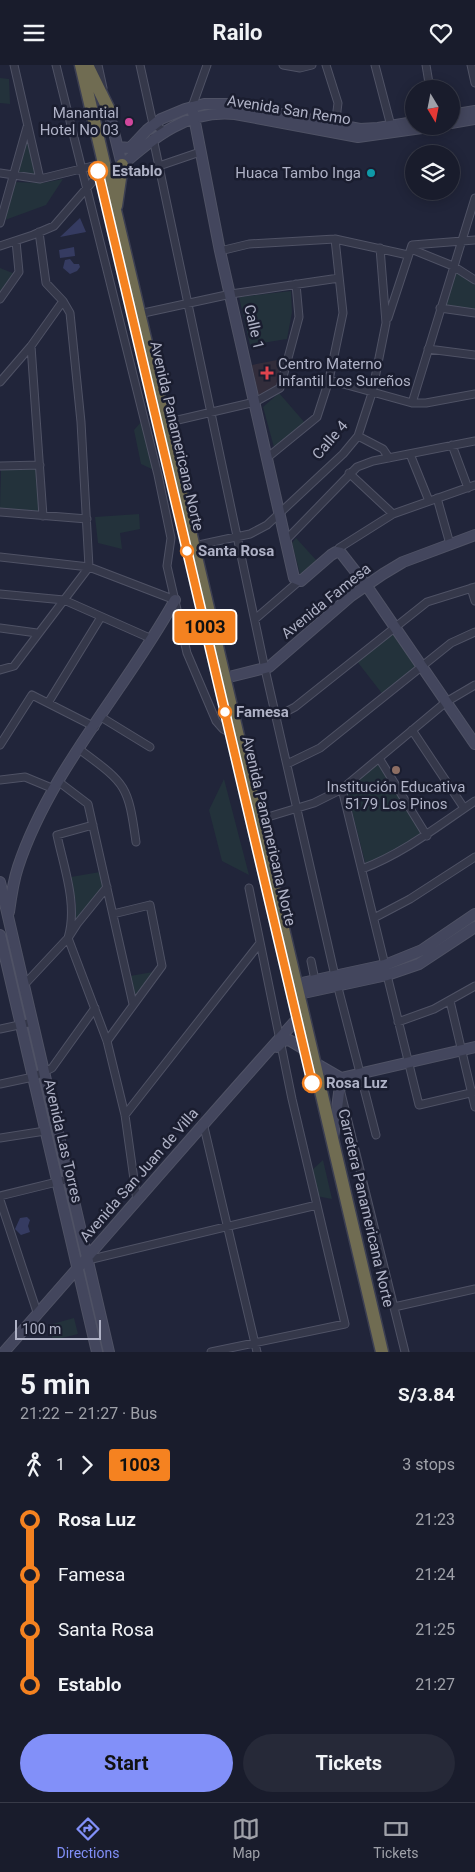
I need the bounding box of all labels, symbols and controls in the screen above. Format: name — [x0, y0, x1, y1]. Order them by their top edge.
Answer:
icon: menu — [20, 19, 48, 47]
icon: heart — [427, 19, 455, 47]
text: Railo — [213, 20, 262, 45]
north arrow — [405, 80, 460, 135]
map controls — [405, 80, 460, 200]
street label: Avenida San Remo — [226, 91, 352, 129]
place label: Manantial Hotel No 03 — [40, 104, 119, 139]
marker: Manantial Hotel No 03 — [123, 116, 135, 128]
button: layers — [405, 145, 460, 200]
marker: Establo — [88, 161, 108, 181]
place label: Establo — [112, 162, 162, 180]
place label: Huaca Tambo Inga — [235, 164, 361, 182]
marker: Huaca Tambo Inga — [365, 167, 377, 179]
street label: Calle 1 — [240, 303, 268, 351]
street label: Avenida Panamericana Norte — [146, 339, 208, 533]
place label: Centro Materno Infantil Los Sureños — [278, 355, 411, 390]
marker: Centro Materno Infantil Los Sureños — [260, 366, 274, 380]
street label: Calle 4 — [308, 417, 352, 463]
place label: Santa Rosa — [198, 542, 274, 560]
marker: Santa Rosa — [180, 544, 194, 558]
street label: Avenida Famesa — [278, 559, 374, 643]
line badge: 1003 — [170, 611, 240, 643]
text: 1003 — [184, 616, 226, 637]
place label: Famesa — [236, 703, 289, 721]
marker: Famesa — [218, 705, 232, 719]
street label: Avenida Panamericana Norte — [238, 734, 300, 928]
marker: Institución Educativa 5179 Los Pinos — [390, 764, 402, 776]
place label: Institución Educativa 5179 Los Pinos — [327, 778, 465, 813]
marker: Rosa Luz — [302, 1073, 322, 1093]
place label: Rosa Luz — [326, 1074, 388, 1092]
street label: Avenida Las Torres — [40, 1077, 86, 1205]
street label: Avenida San Juan de Villa — [76, 1104, 202, 1246]
street label: Carretera Panamericana Norte — [334, 1107, 398, 1309]
scale bar — [15, 1317, 101, 1340]
text: 100 m — [22, 1321, 61, 1337]
text: 5 min — [20, 1368, 90, 1401]
text: S/3.84 — [398, 1383, 455, 1406]
text: 21:22 – 21:27 · Bus — [20, 1404, 157, 1423]
icon: walk — [20, 1451, 48, 1479]
icon: forward — [73, 1451, 101, 1479]
text: 1003 — [119, 1454, 160, 1475]
text: 1 — [56, 1455, 65, 1474]
text: 3 stops — [402, 1455, 455, 1474]
text: Rosa Luz — [58, 1508, 136, 1531]
text: 21:23 — [415, 1510, 455, 1529]
text: Famesa — [58, 1563, 125, 1586]
text: 21:24 — [415, 1565, 455, 1584]
text: Santa Rosa — [58, 1618, 154, 1641]
text: 21:25 — [415, 1620, 455, 1639]
text: Establo — [58, 1673, 122, 1696]
text: 21:27 — [415, 1675, 455, 1694]
button: Start — [20, 1734, 233, 1792]
button: Tickets — [243, 1734, 455, 1792]
tab: Directions — [56, 1815, 119, 1861]
tab: Map — [232, 1815, 260, 1861]
tab: Tickets — [373, 1815, 419, 1861]

